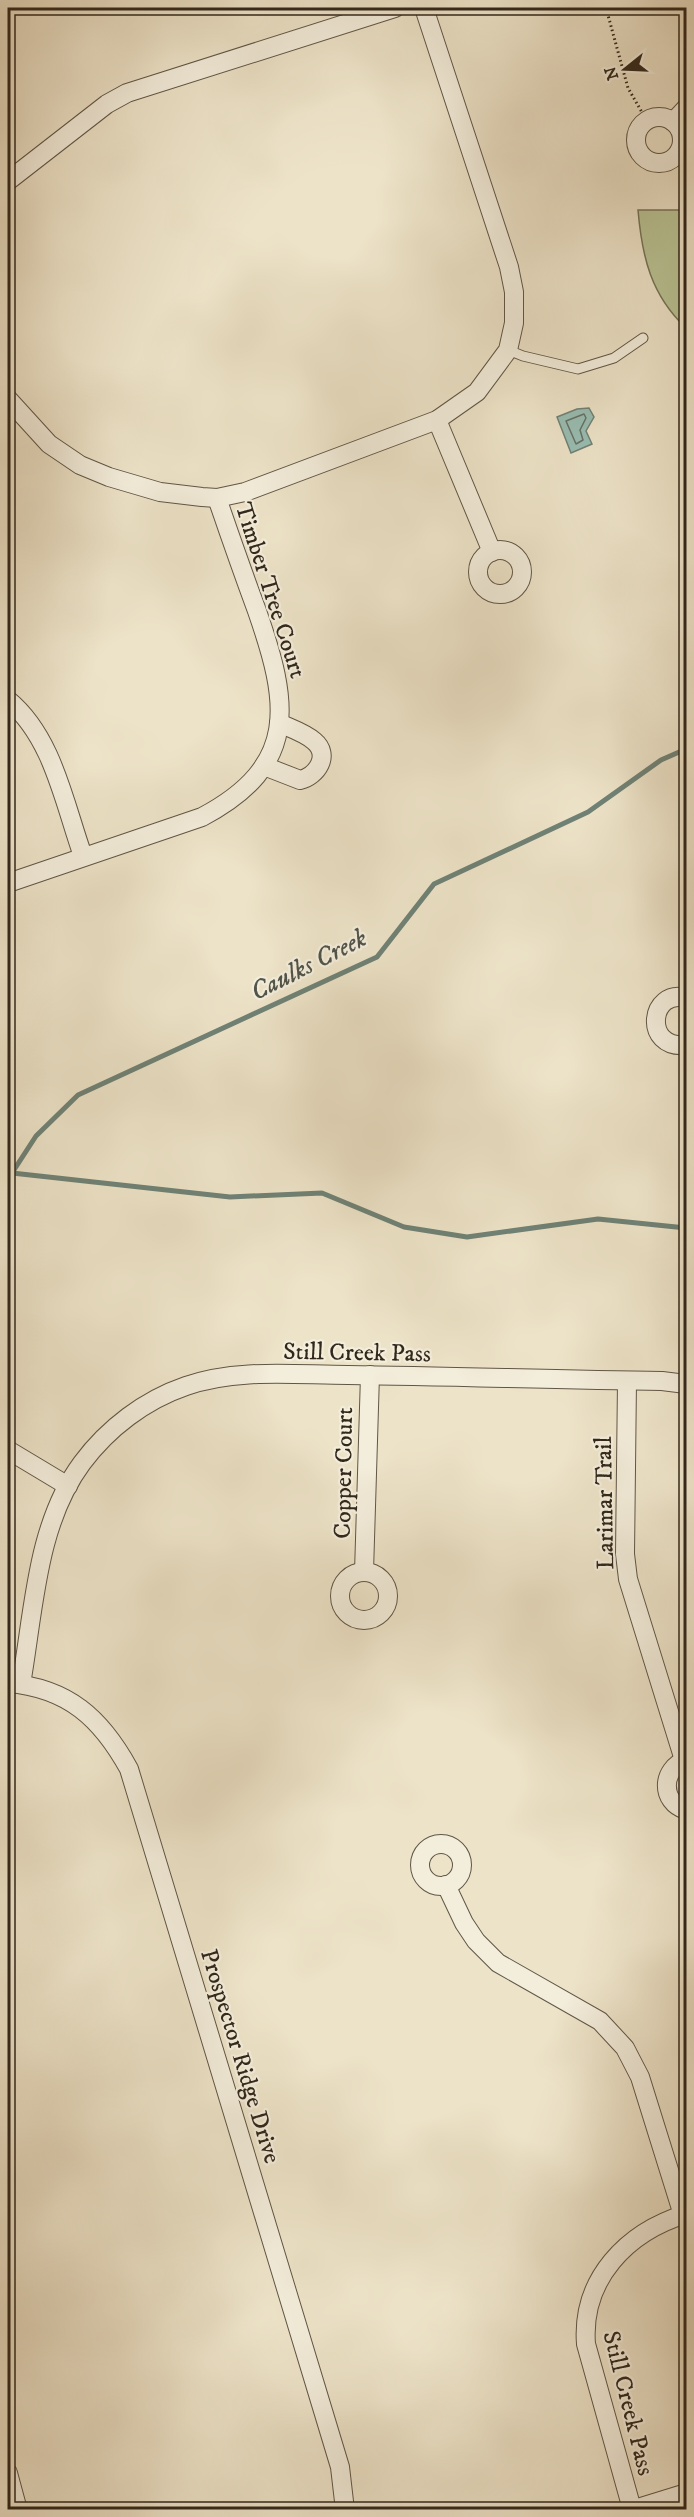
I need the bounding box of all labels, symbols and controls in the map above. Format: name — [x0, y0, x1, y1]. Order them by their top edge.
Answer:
north arrow — [595, 39, 655, 99]
text: N — [600, 64, 623, 83]
street label: Timber Tree Court — [228, 499, 313, 682]
water label: Caulks Creek — [245, 922, 373, 1009]
street label: Still Creek Pass — [283, 1337, 431, 1369]
street label: Copper Court — [328, 1407, 360, 1539]
street label: Larimar Trail — [589, 1435, 621, 1570]
street label: Prospector Ridge Drive — [193, 1945, 287, 2167]
street label: Still Creek Pass — [596, 2328, 660, 2479]

